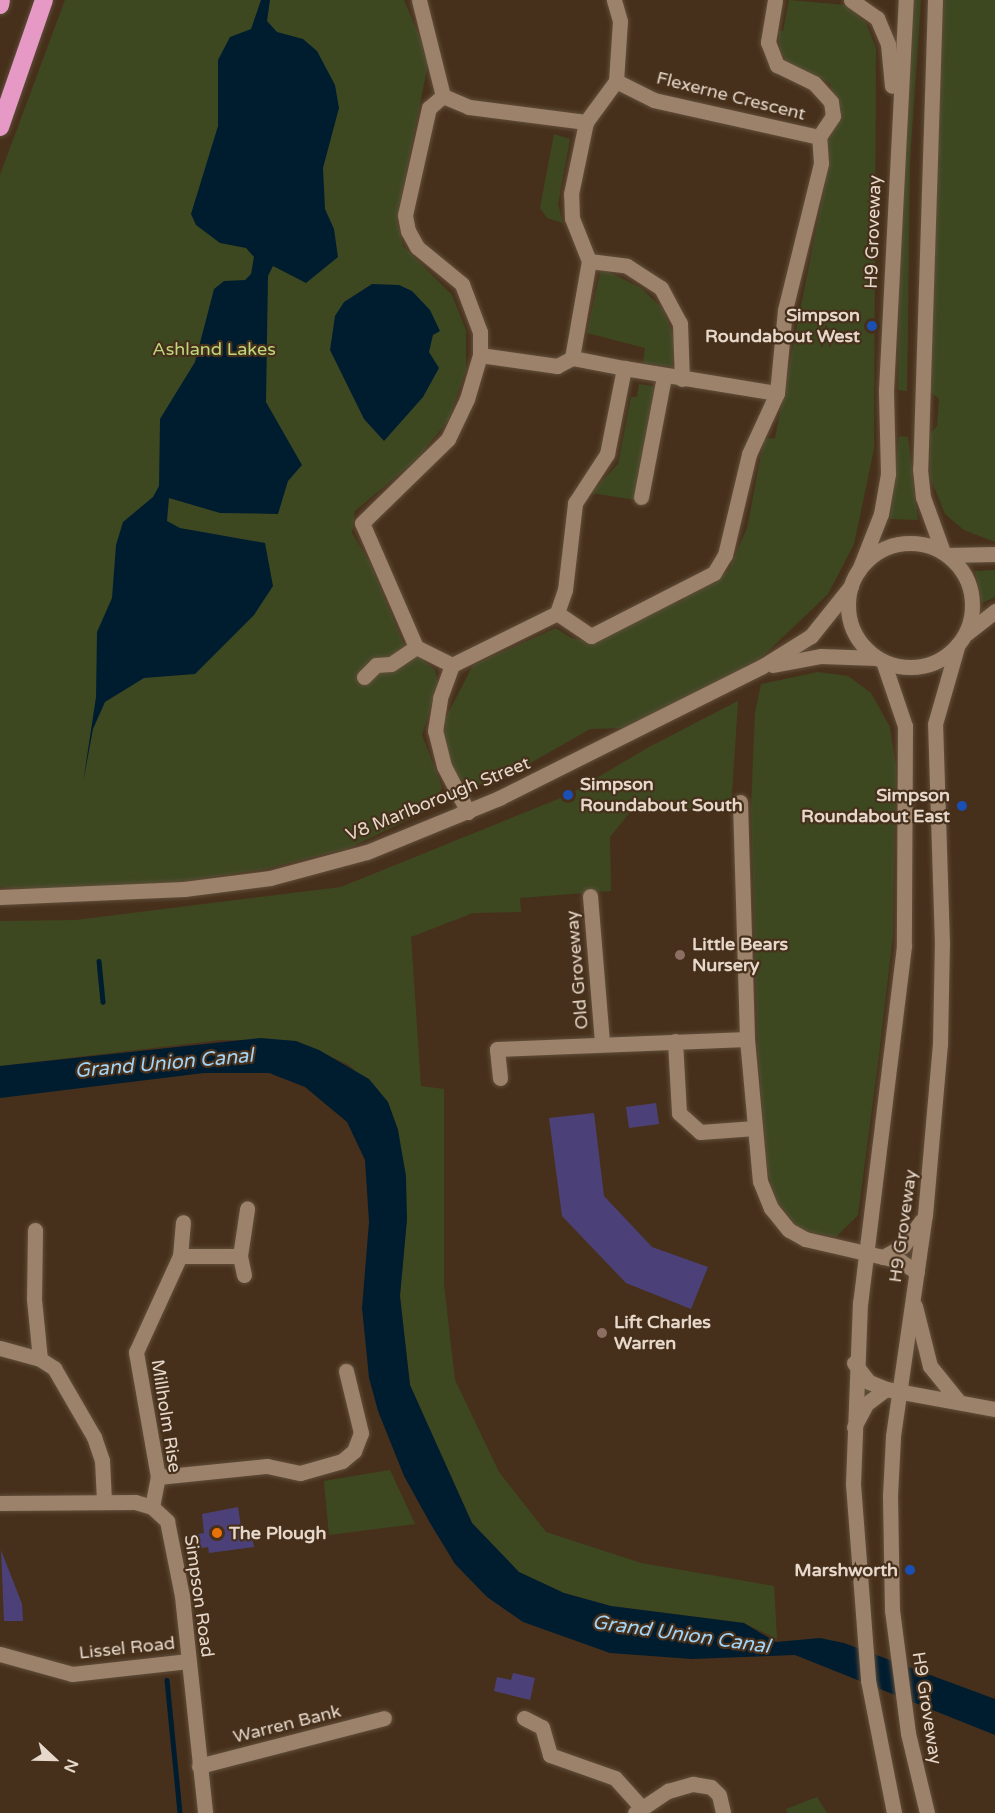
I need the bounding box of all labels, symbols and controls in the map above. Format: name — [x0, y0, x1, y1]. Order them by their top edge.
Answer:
street label: Flexerne Crescent — [654, 67, 808, 125]
street label: H9 Groveway — [860, 175, 886, 289]
place label: Simpson Roundabout West — [705, 305, 860, 348]
marker: Simpson Roundabout West — [865, 319, 879, 333]
park label: Ashland Lakes — [152, 338, 276, 360]
street label: V8 Marlborough Street — [343, 752, 533, 846]
place label: Simpson Roundabout South — [580, 774, 743, 816]
place label: Simpson Roundabout East — [801, 785, 950, 828]
marker: Simpson Roundabout South — [561, 788, 575, 802]
marker: Simpson Roundabout East — [955, 799, 969, 813]
street label: Old Groveway — [561, 910, 593, 1030]
place label: Little Bears Nursery — [692, 934, 788, 976]
marker: Little Bears Nursery — [673, 948, 687, 962]
water label: Grand Union Canal — [74, 1044, 254, 1084]
street label: H9 Groveway — [884, 1168, 922, 1284]
place label: Lift Charles Warren — [614, 1312, 711, 1354]
marker: Lift Charles Warren — [595, 1326, 609, 1340]
street label: Millholm Rise — [146, 1358, 186, 1474]
place label: The Plough — [229, 1522, 326, 1544]
marker: The Plough — [210, 1526, 224, 1540]
street label: Simpson Road — [180, 1533, 218, 1659]
place label: Marshworth — [794, 1559, 898, 1581]
marker: Marshworth — [903, 1563, 917, 1577]
water label: Grand Union Canal — [591, 1611, 771, 1659]
street label: Lissel Road — [78, 1632, 176, 1664]
street label: H9 Groveway — [907, 1650, 947, 1766]
street label: Warren Bank — [231, 1700, 343, 1748]
north arrow — [24, 1729, 84, 1789]
text: N — [59, 1756, 82, 1775]

